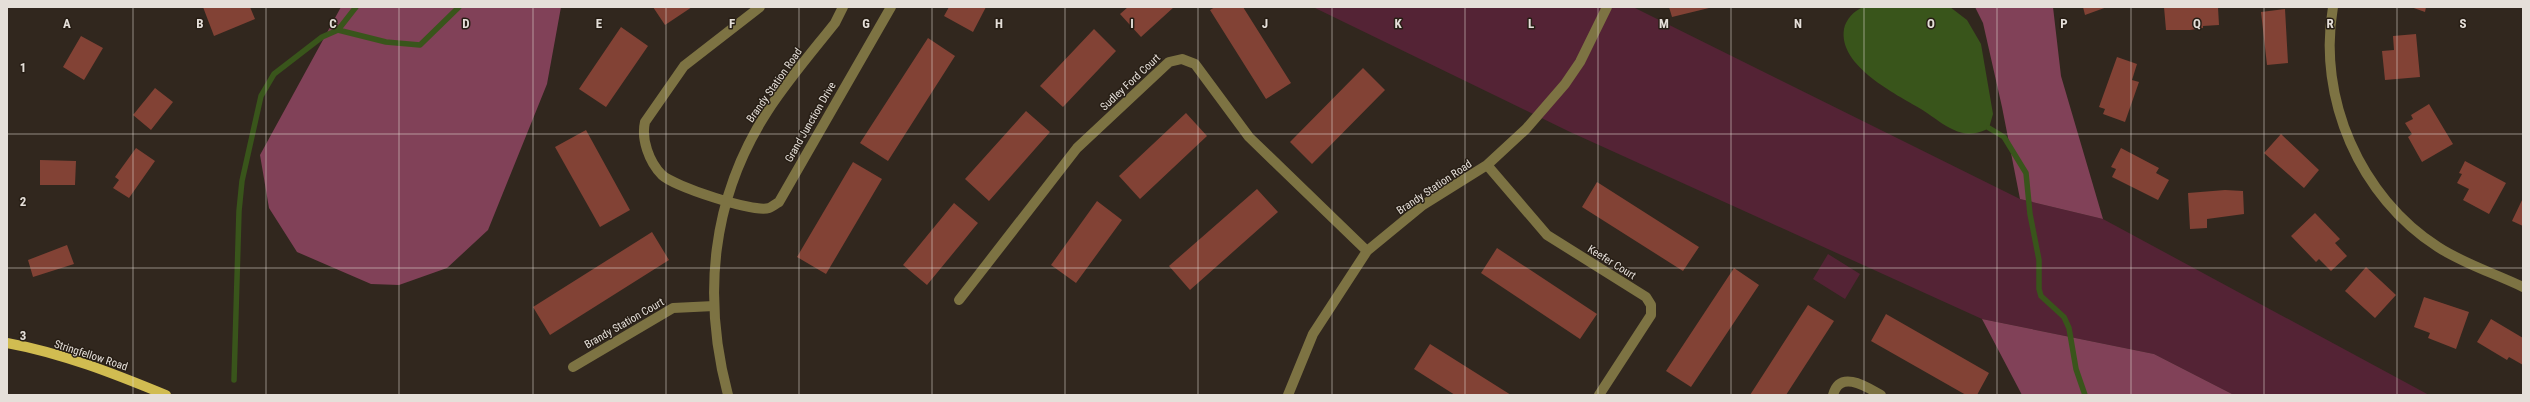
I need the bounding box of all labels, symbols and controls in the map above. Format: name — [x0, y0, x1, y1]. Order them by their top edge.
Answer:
text: A — [63, 16, 71, 31]
text: B — [196, 16, 204, 31]
text: C — [329, 16, 337, 31]
text: D — [462, 16, 470, 31]
text: E — [596, 16, 603, 31]
text: F — [729, 16, 735, 31]
text: G — [862, 16, 870, 31]
text: H — [995, 16, 1003, 31]
text: I — [1130, 16, 1134, 31]
text: J — [1262, 16, 1268, 31]
text: K — [1394, 16, 1402, 31]
text: L — [1528, 16, 1534, 31]
text: M — [1659, 16, 1669, 31]
text: N — [1794, 16, 1802, 31]
text: O — [1927, 16, 1935, 31]
text: P — [2060, 16, 2068, 31]
text: Q — [2193, 16, 2201, 31]
text: R — [2326, 16, 2334, 31]
text: S — [2459, 16, 2467, 31]
street label: Brandy Station Road — [744, 46, 805, 125]
street label: Sudley Ford Court — [1098, 51, 1163, 113]
text: 1 — [20, 60, 26, 75]
street label: Grand Junction Drive — [782, 80, 839, 165]
street label: Brandy Station Road — [1394, 157, 1474, 217]
text: 2 — [20, 194, 27, 209]
street label: Keefer Court — [1585, 242, 1638, 282]
street label: Brandy Station Court — [582, 295, 666, 351]
text: 3 — [20, 328, 26, 343]
street label: Stringfellow Road — [52, 337, 129, 373]

